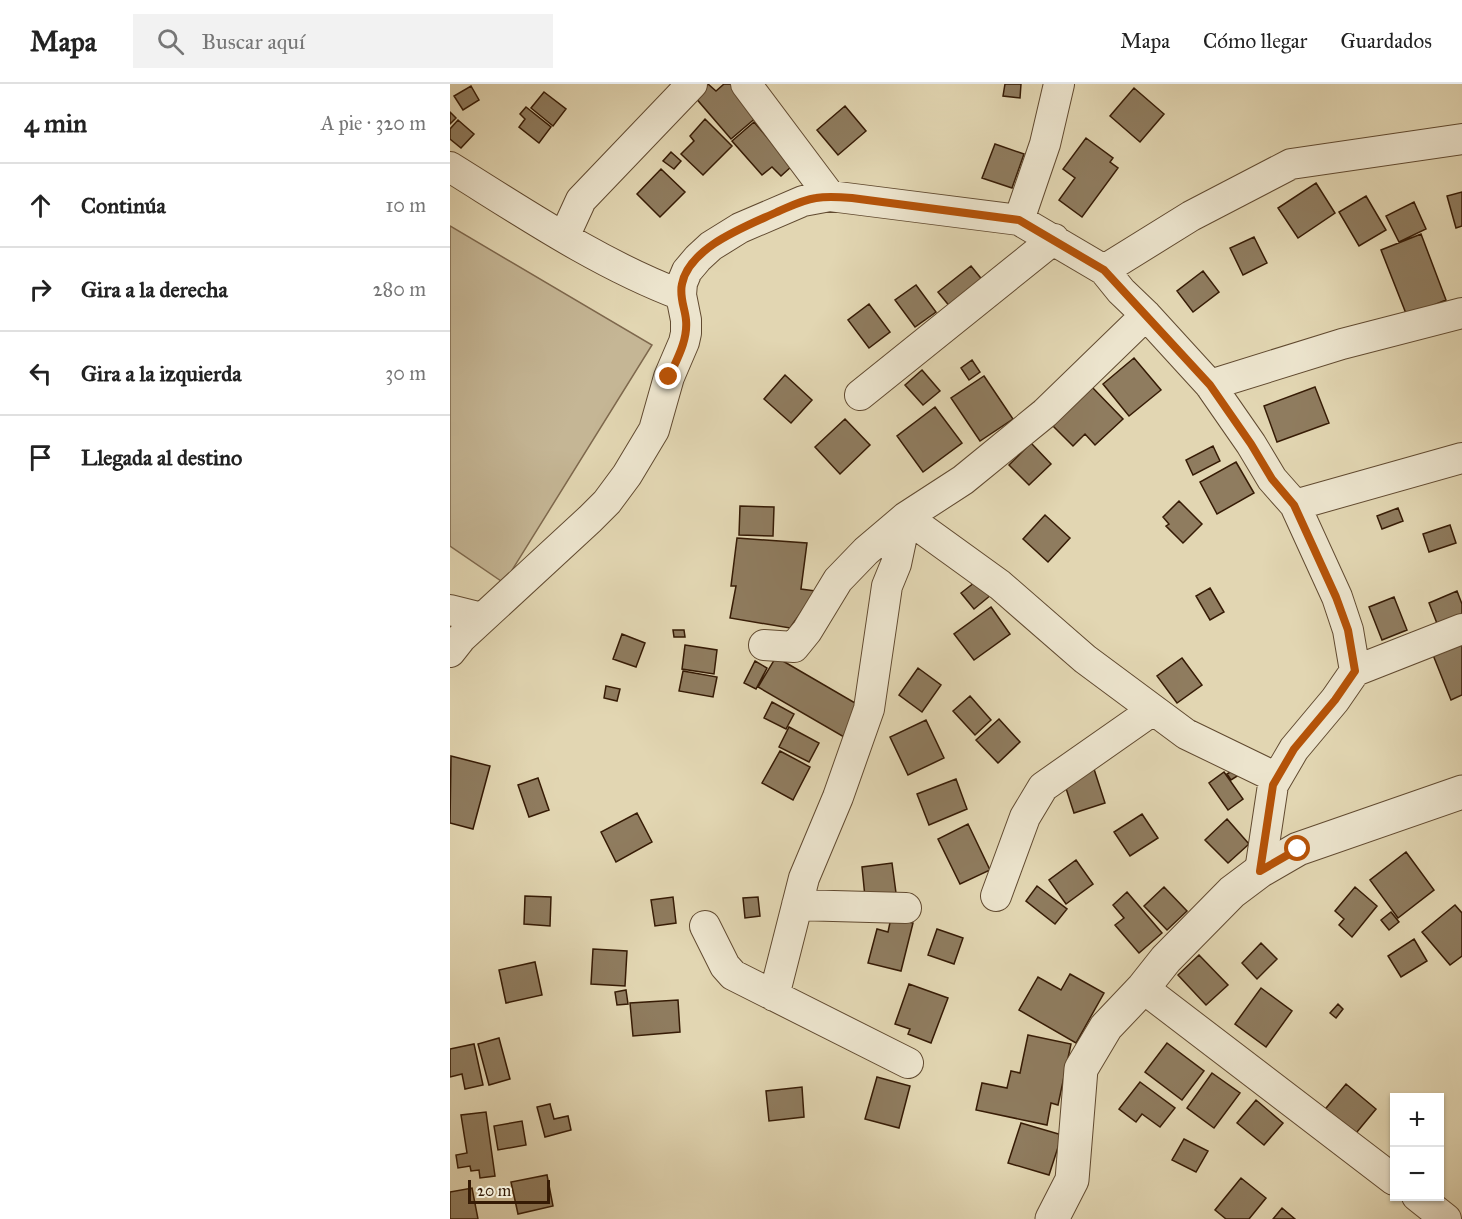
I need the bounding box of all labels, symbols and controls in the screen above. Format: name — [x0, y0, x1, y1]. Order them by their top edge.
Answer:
search box — [133, 14, 553, 68]
text: Mapa — [30, 24, 97, 59]
icon: search — [154, 25, 187, 58]
text: Buscar aquí — [202, 28, 305, 55]
text: Mapa — [1120, 28, 1170, 54]
text: Cómo llegar — [1203, 28, 1307, 54]
text: Guardados — [1340, 28, 1432, 54]
text: 4 min — [24, 107, 87, 139]
text: A pie · 320 m — [321, 111, 426, 135]
icon: ahead — [24, 189, 57, 222]
text: Continúa — [81, 192, 166, 219]
text: 10 m — [385, 193, 426, 217]
icon: right — [24, 273, 57, 306]
text: Gira a la derecha — [81, 276, 228, 303]
text: 280 m — [373, 277, 426, 301]
icon: left — [24, 357, 57, 390]
text: Gira a la izquierda — [81, 360, 242, 387]
text: 30 m — [385, 361, 426, 385]
route end — [655, 363, 681, 389]
icon: arrive — [24, 441, 57, 474]
text: Llegada al destino — [81, 444, 242, 471]
route start — [1284, 835, 1310, 861]
map controls — [1390, 1093, 1444, 1201]
button: + — [1390, 1093, 1444, 1147]
button: − — [1390, 1147, 1444, 1201]
scale bar — [468, 1177, 550, 1204]
text: 20 m — [477, 1181, 511, 1200]

